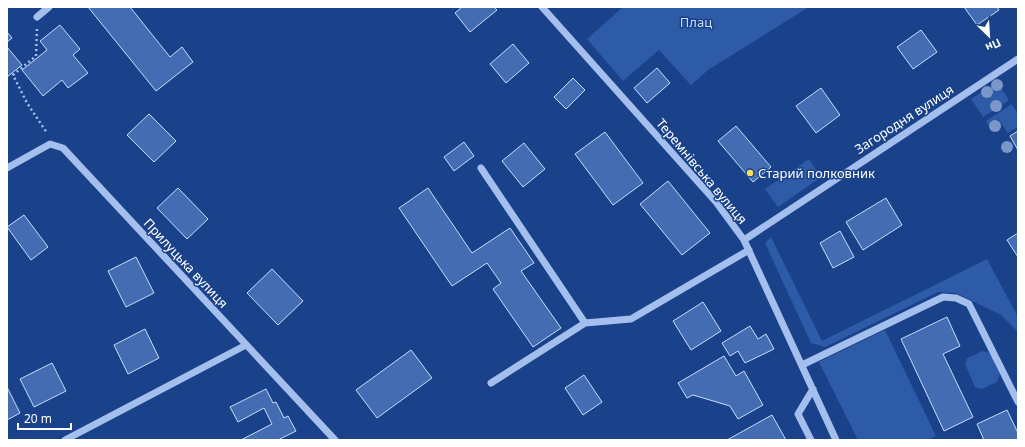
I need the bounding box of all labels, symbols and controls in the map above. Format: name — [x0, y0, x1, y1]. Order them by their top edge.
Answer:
park label: Плац — [680, 13, 712, 31]
north arrow — [969, 16, 1009, 56]
text: Пн — [983, 35, 1004, 56]
street label: Загородня вулиця — [851, 80, 957, 158]
street label: Теремнівська вулиця — [652, 114, 752, 228]
place label: Старий полковник — [758, 164, 875, 182]
marker: Старий полковник — [745, 168, 755, 178]
street label: Прилуцька вулиця — [140, 214, 232, 312]
scale bar — [18, 405, 71, 431]
text: 20 m — [24, 410, 52, 427]

